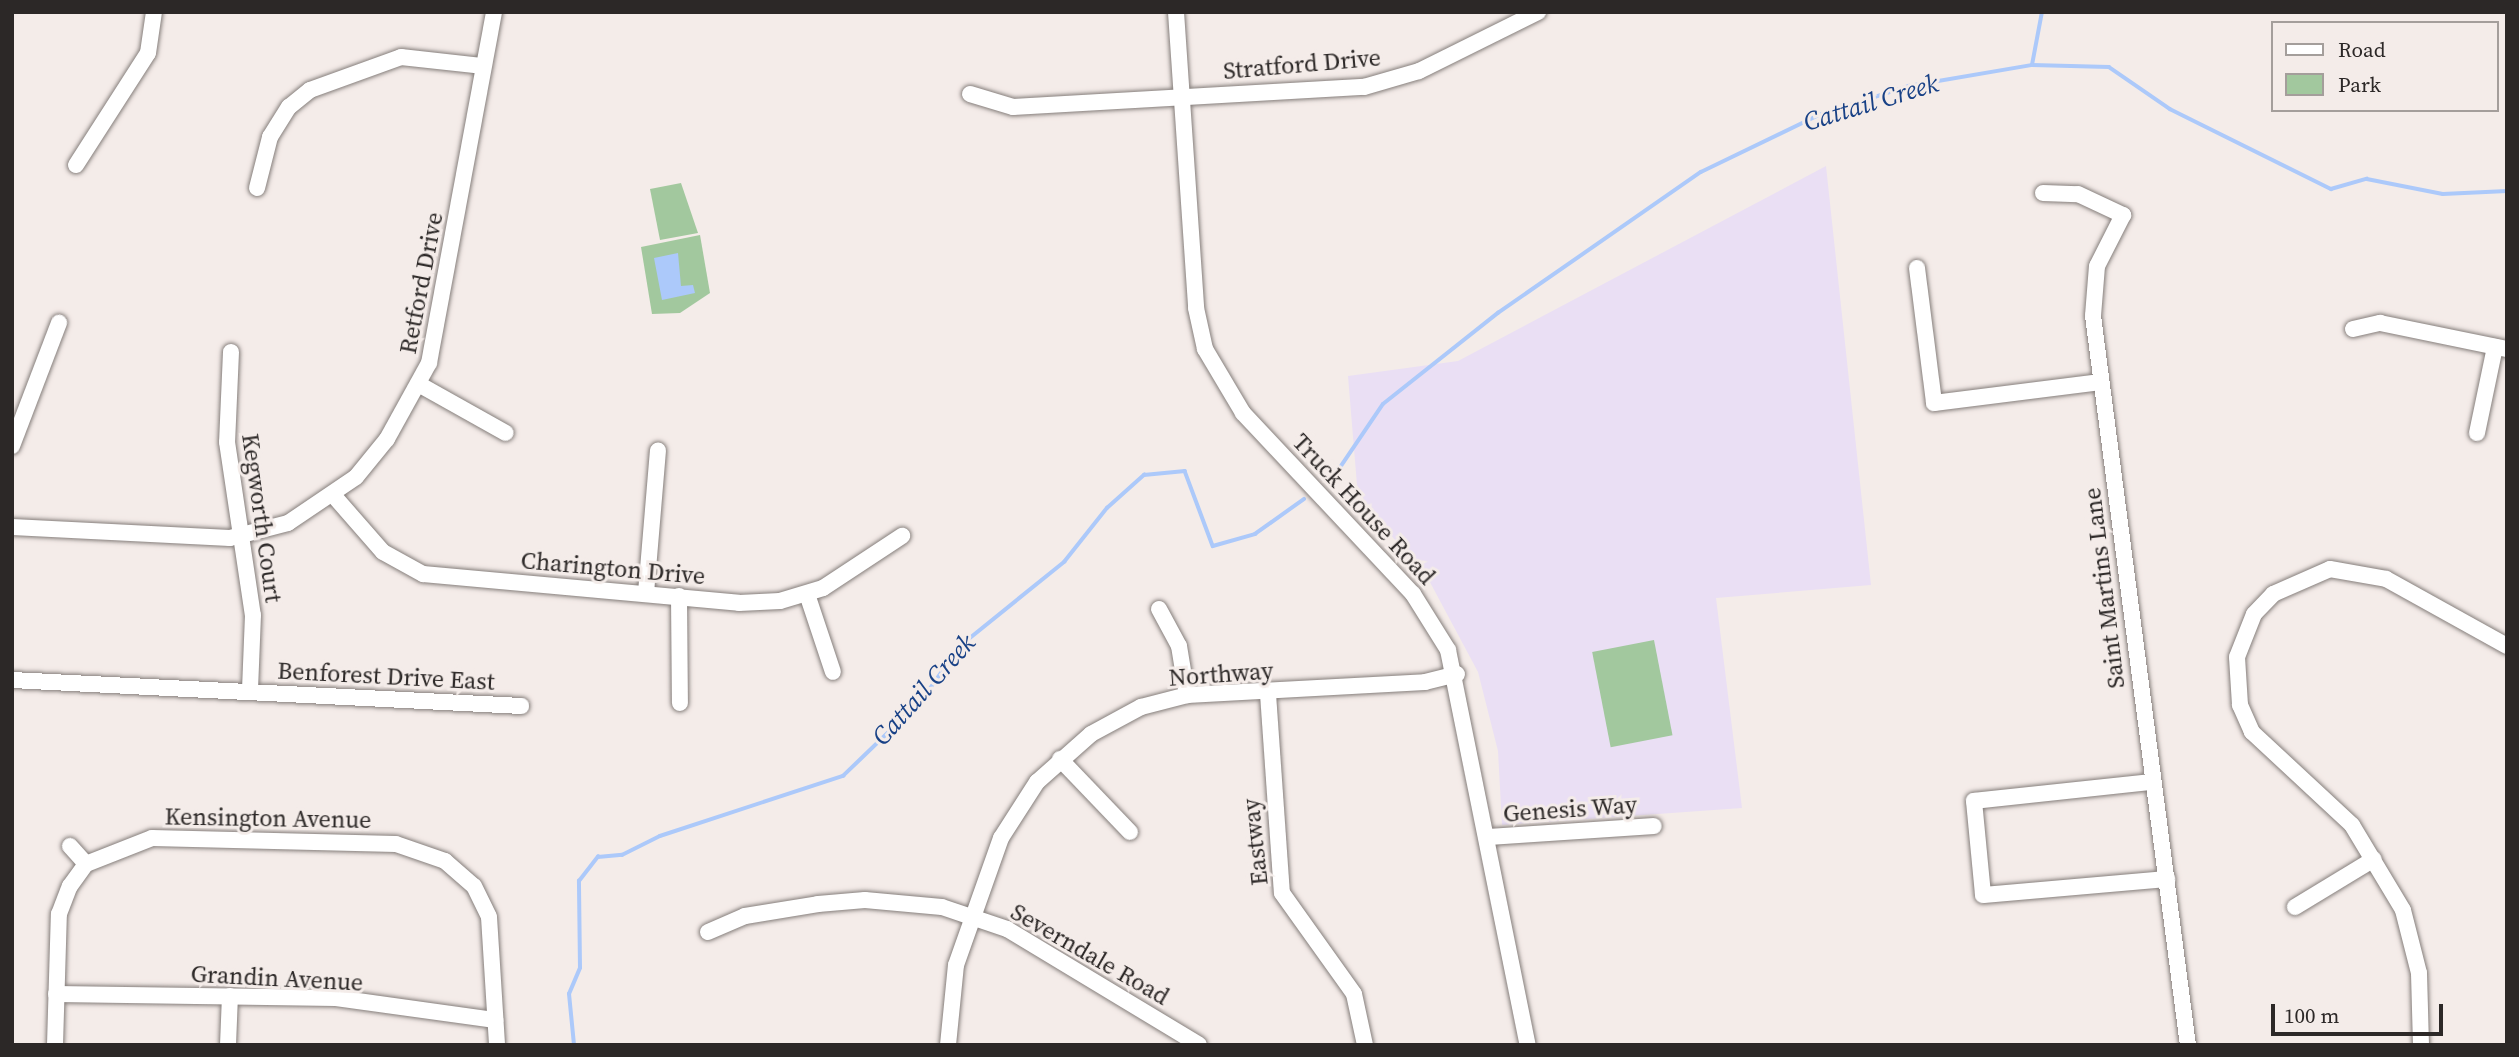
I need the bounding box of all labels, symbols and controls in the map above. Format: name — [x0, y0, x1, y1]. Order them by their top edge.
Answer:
legend — [2270, 21, 2498, 112]
text: Road — [2338, 35, 2386, 64]
street label: Stratford Drive — [1222, 43, 1382, 85]
water label: Cattail Creek — [1800, 68, 1942, 138]
text: Park — [2338, 70, 2381, 99]
street label: Retford Drive — [393, 210, 449, 356]
street label: Truck House Road — [1287, 428, 1441, 590]
street label: Kegworth Court — [236, 432, 288, 604]
street label: Saint Martins Lane — [2077, 486, 2131, 690]
street label: Charington Drive — [520, 546, 706, 590]
water label: Cattail Creek — [866, 628, 982, 752]
street label: Benforest Drive East — [277, 656, 495, 696]
street label: Northway — [1168, 656, 1274, 692]
street label: Genesis Way — [1502, 790, 1638, 828]
street label: Eastway — [1236, 797, 1274, 887]
street label: Kensington Avenue — [164, 802, 372, 834]
street label: Severndale Road — [1006, 897, 1174, 1011]
street label: Grandin Avenue — [190, 959, 364, 997]
scale bar — [2274, 990, 2446, 1034]
text: 100 m — [2284, 1001, 2339, 1030]

